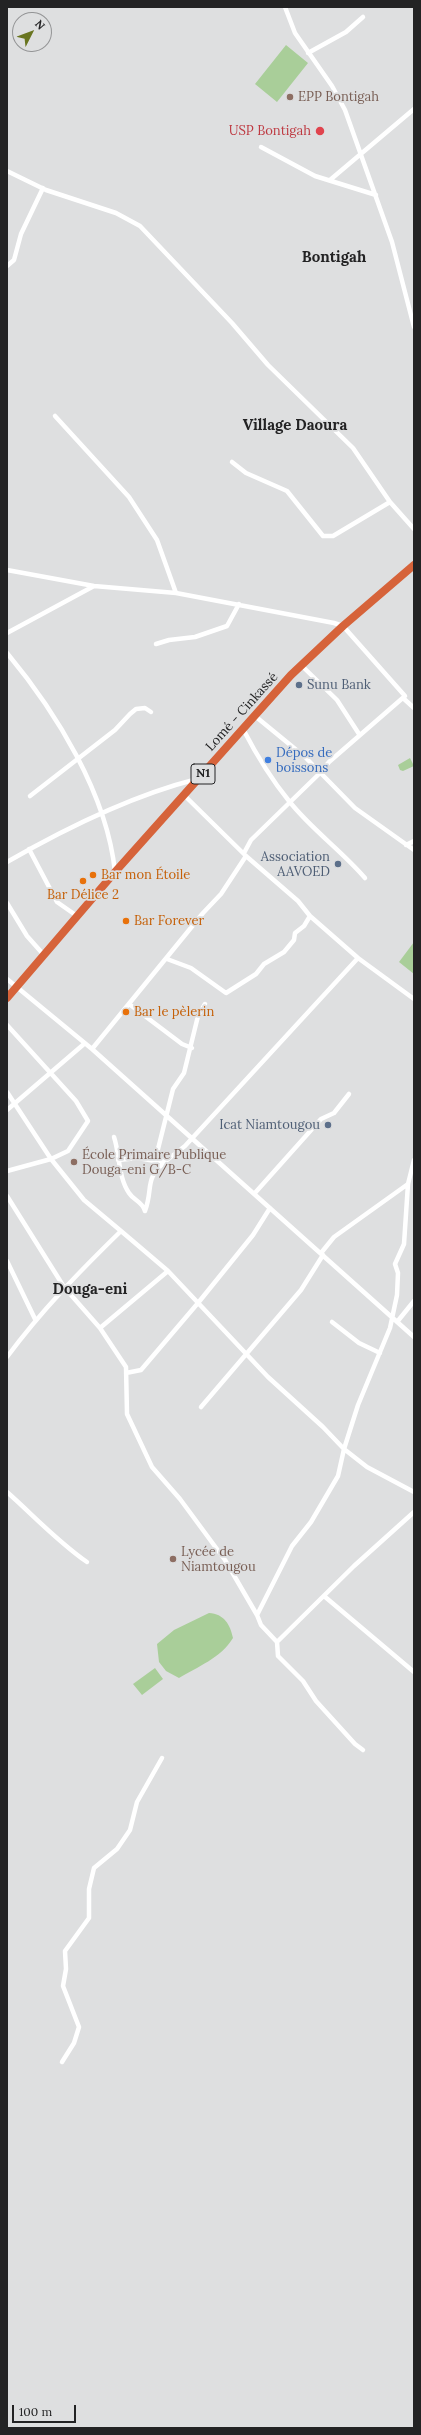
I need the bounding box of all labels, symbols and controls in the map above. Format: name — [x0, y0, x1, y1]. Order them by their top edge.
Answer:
north arrow — [12, 12, 52, 52]
text: N — [32, 17, 48, 32]
place label: EPP Bontigah — [298, 89, 379, 105]
marker: EPP Bontigah — [285, 92, 295, 102]
place label: USP Bontigah — [229, 123, 311, 139]
marker: USP Bontigah — [314, 125, 326, 137]
district label: Bontigah — [302, 249, 366, 267]
district label: Village Daoura — [243, 417, 347, 435]
street label: Lomé - Cinkassé — [203, 669, 281, 755]
place label: Sunu Bank — [307, 677, 371, 693]
marker: Sunu Bank — [294, 680, 304, 690]
place label: Dépos de boissons — [276, 745, 332, 776]
marker: Dépos de boissons — [263, 755, 273, 765]
road number: N1 — [191, 764, 215, 784]
place label: Association AAVOED — [261, 849, 330, 880]
marker: Association AAVOED — [333, 859, 343, 869]
place label: Bar mon Étoile — [101, 867, 190, 883]
marker: Bar mon Étoile — [88, 870, 98, 880]
marker: Bar Délice 2 — [78, 876, 88, 886]
place label: Bar Délice 2 — [47, 887, 119, 903]
place label: Bar Forever — [134, 913, 204, 929]
marker: Bar Forever — [121, 916, 131, 926]
place label: Bar le pèlerin — [134, 1004, 214, 1020]
marker: Bar le pèlerin — [121, 1007, 131, 1017]
place label: Icat Niamtougou — [219, 1117, 320, 1133]
marker: Icat Niamtougou — [323, 1120, 333, 1130]
place label: École Primaire Publique Douga-eni G/B-C — [82, 1147, 226, 1178]
marker: École Primaire Publique Douga-eni G/B-C — [69, 1157, 79, 1167]
district label: Douga-eni — [53, 1281, 127, 1299]
place label: Lycée de Niamtougou — [181, 1544, 256, 1575]
marker: Lycée de Niamtougou — [168, 1554, 178, 1564]
scale bar — [14, 2397, 78, 2423]
text: 100 m — [19, 2404, 52, 2419]

